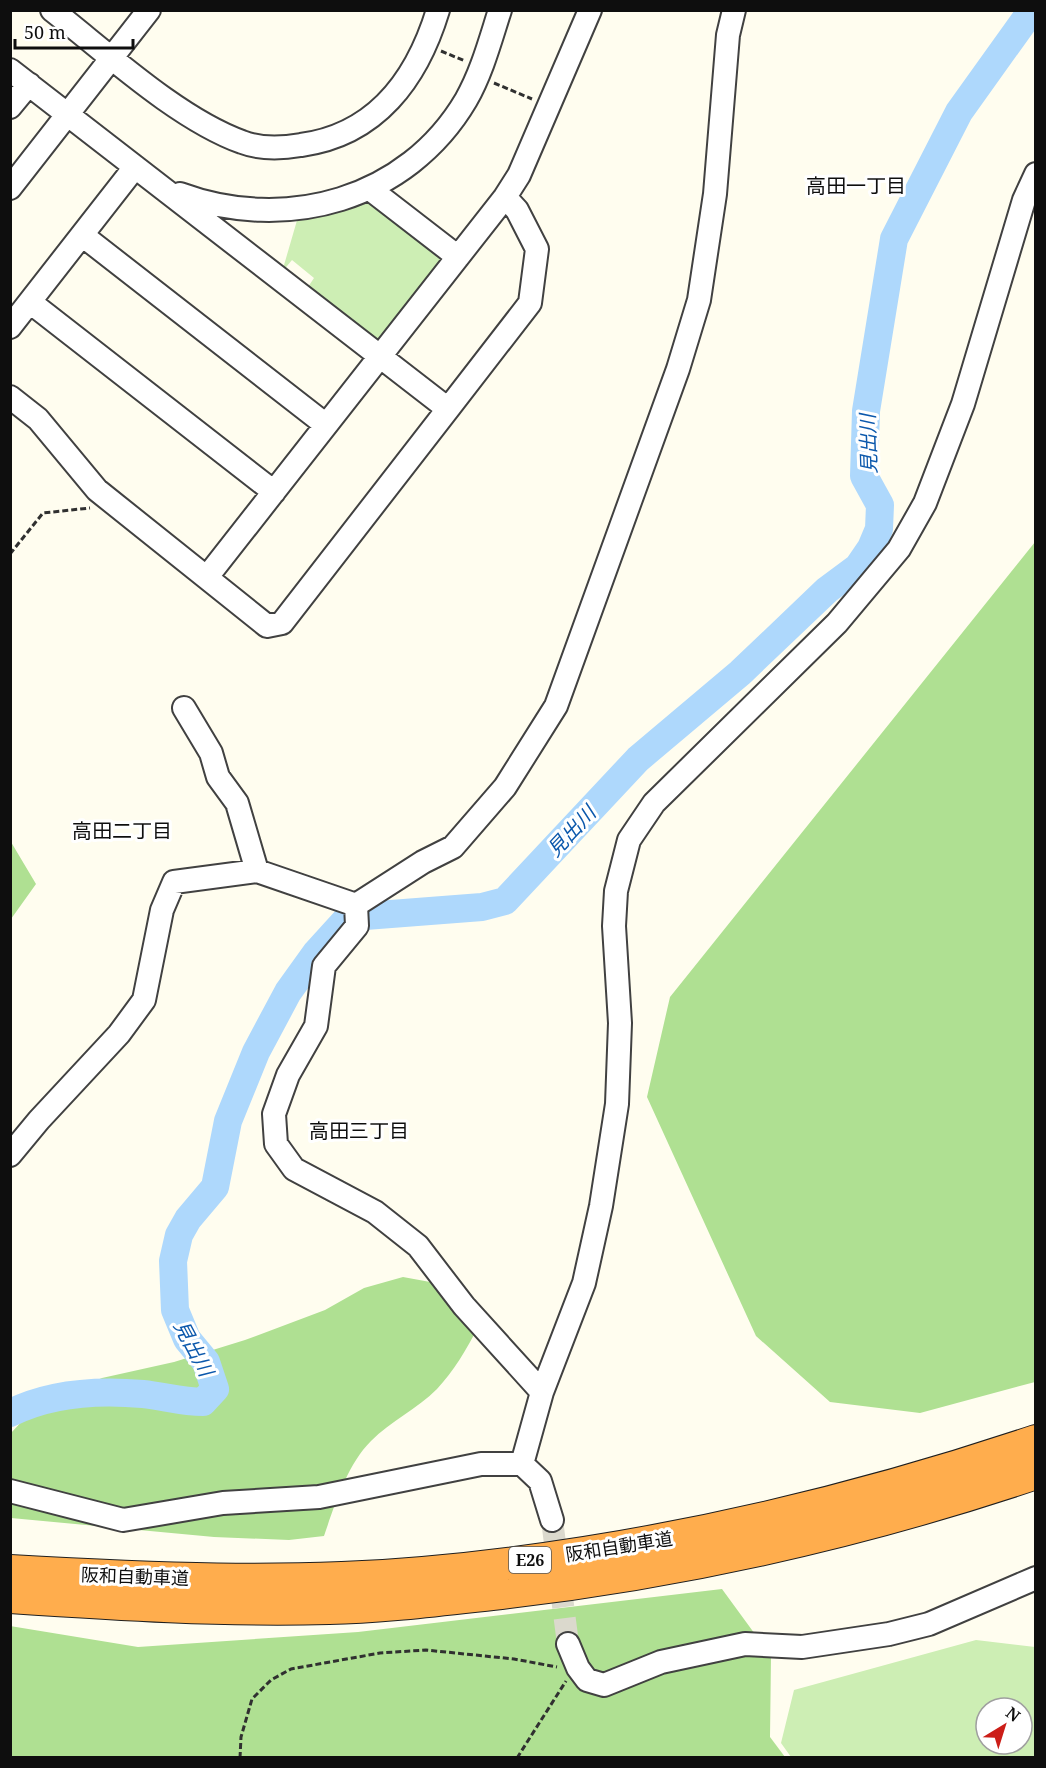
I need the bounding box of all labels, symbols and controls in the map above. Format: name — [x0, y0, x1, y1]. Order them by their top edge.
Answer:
scale bar — [15, 12, 134, 50]
text: 50 m — [24, 20, 66, 44]
district label: 高田一丁目 — [806, 172, 906, 199]
water label: 見出川 — [853, 412, 883, 474]
water label: 見出川 — [541, 798, 603, 862]
district label: 高田二丁目 — [72, 817, 172, 844]
district label: 高田三丁目 — [309, 1117, 409, 1144]
water label: 見出川 — [168, 1315, 221, 1383]
street label: 阪和自動車道 — [564, 1526, 674, 1566]
road number: E26 — [509, 1547, 551, 1573]
street label: 阪和自動車道 — [81, 1562, 189, 1590]
north arrow — [974, 1696, 1034, 1756]
text: N — [1001, 1702, 1025, 1727]

